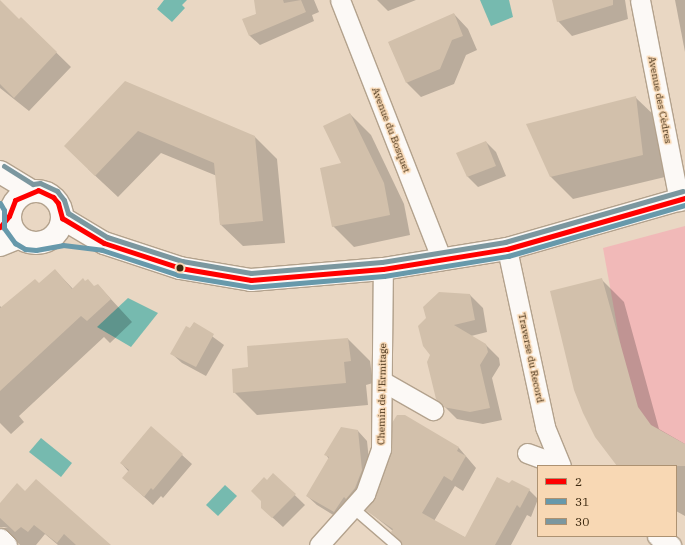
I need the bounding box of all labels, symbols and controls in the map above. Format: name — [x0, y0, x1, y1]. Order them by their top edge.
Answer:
street label: Avenue des Cèdres — [646, 55, 674, 145]
street label: Avenue du Bosquet — [369, 86, 413, 174]
unlabelled marker — [175, 263, 185, 273]
street label: Traverse du Record — [516, 312, 546, 404]
street label: Chemin de l'Ermitage — [375, 343, 389, 445]
legend — [537, 465, 677, 537]
text: 2 — [575, 474, 582, 489]
text: 31 — [575, 494, 589, 509]
text: 30 — [575, 514, 589, 529]

